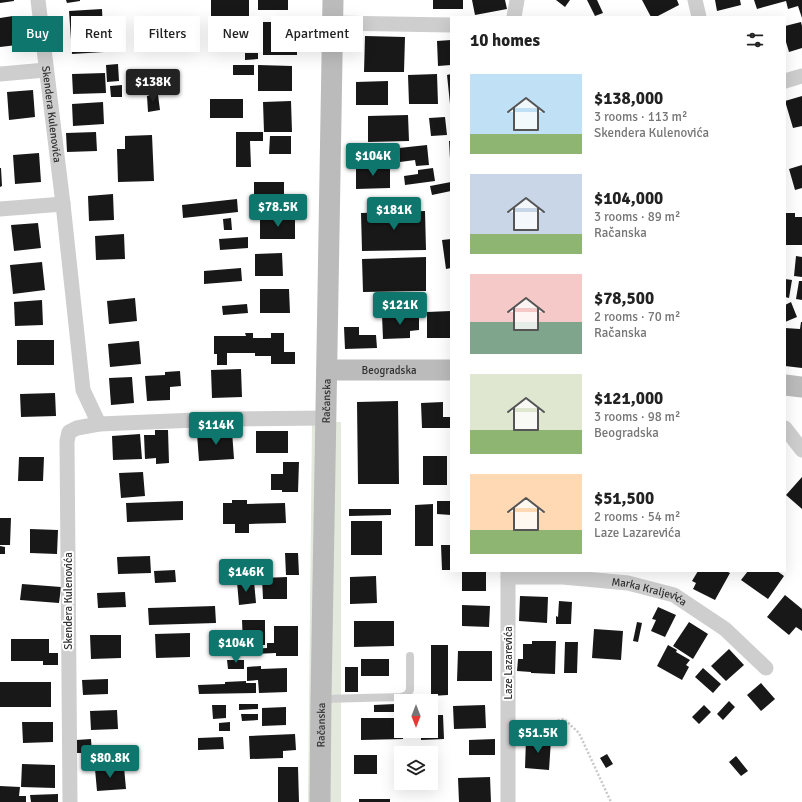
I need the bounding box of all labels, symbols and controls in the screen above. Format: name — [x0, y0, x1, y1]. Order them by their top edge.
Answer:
chip: Buy — [12, 16, 63, 52]
chip: Rent — [71, 16, 126, 52]
chip: Filters — [134, 16, 200, 52]
chip: New — [208, 16, 263, 52]
chip: Apartment — [271, 16, 363, 52]
icon: filters — [744, 29, 766, 51]
text: 10 homes — [470, 30, 540, 51]
street label: Skendera Kulenovića — [39, 65, 64, 164]
pin: $138K — [125, 69, 181, 103]
text: $138K — [135, 74, 171, 90]
text: $138,000 — [594, 88, 663, 109]
icon: home — [502, 90, 550, 138]
text: 3 rooms · 113 m² — [594, 109, 687, 125]
text: Skendera Kulenovića — [594, 125, 709, 141]
pin: $104K — [345, 143, 401, 177]
text: $104K — [355, 148, 391, 164]
text: $104,000 — [594, 188, 663, 209]
icon: home — [502, 190, 550, 238]
pin: $78.5K — [245, 194, 311, 228]
pin: $181K — [366, 197, 422, 231]
text: $78.5K — [258, 199, 298, 215]
text: $181K — [376, 202, 412, 218]
text: 3 rooms · 89 m² — [594, 209, 680, 225]
text: Račanska — [594, 225, 647, 241]
text: $78,500 — [594, 288, 654, 309]
icon: home — [502, 290, 550, 338]
pin: $121K — [372, 292, 428, 326]
text: $121K — [382, 297, 418, 313]
text: 2 rooms · 70 m² — [594, 309, 680, 325]
text: Račanska — [594, 325, 647, 341]
street label: Beogradska — [361, 364, 417, 377]
street label: Račanska — [320, 378, 334, 424]
text: $121,000 — [594, 388, 663, 409]
icon: home — [502, 390, 550, 438]
text: 3 rooms · 98 m² — [594, 409, 680, 425]
pin: $114K — [188, 412, 244, 446]
text: $114K — [198, 417, 234, 433]
text: Beogradska — [594, 425, 659, 441]
text: $51,500 — [594, 488, 654, 509]
icon: home — [502, 490, 550, 538]
text: 2 rooms · 54 m² — [594, 509, 680, 525]
text: Laze Lazarevića — [594, 525, 681, 541]
street label: Skendera Kulenovića — [62, 552, 75, 650]
pin: $146K — [218, 559, 274, 593]
text: $146K — [228, 564, 264, 580]
street label: Marka Kraljevića — [611, 576, 690, 609]
street label: Laze Lazarevića — [502, 626, 515, 700]
pin: $104K — [208, 630, 264, 664]
text: $104K — [218, 635, 254, 651]
north arrow — [394, 694, 438, 738]
map controls — [394, 694, 438, 790]
street label: Račanska — [315, 702, 328, 747]
pin: $51.5K — [505, 720, 571, 754]
text: $51.5K — [518, 725, 558, 741]
pin: $80.8K — [77, 745, 143, 779]
button: layers — [394, 746, 438, 790]
text: $80.8K — [90, 750, 130, 766]

